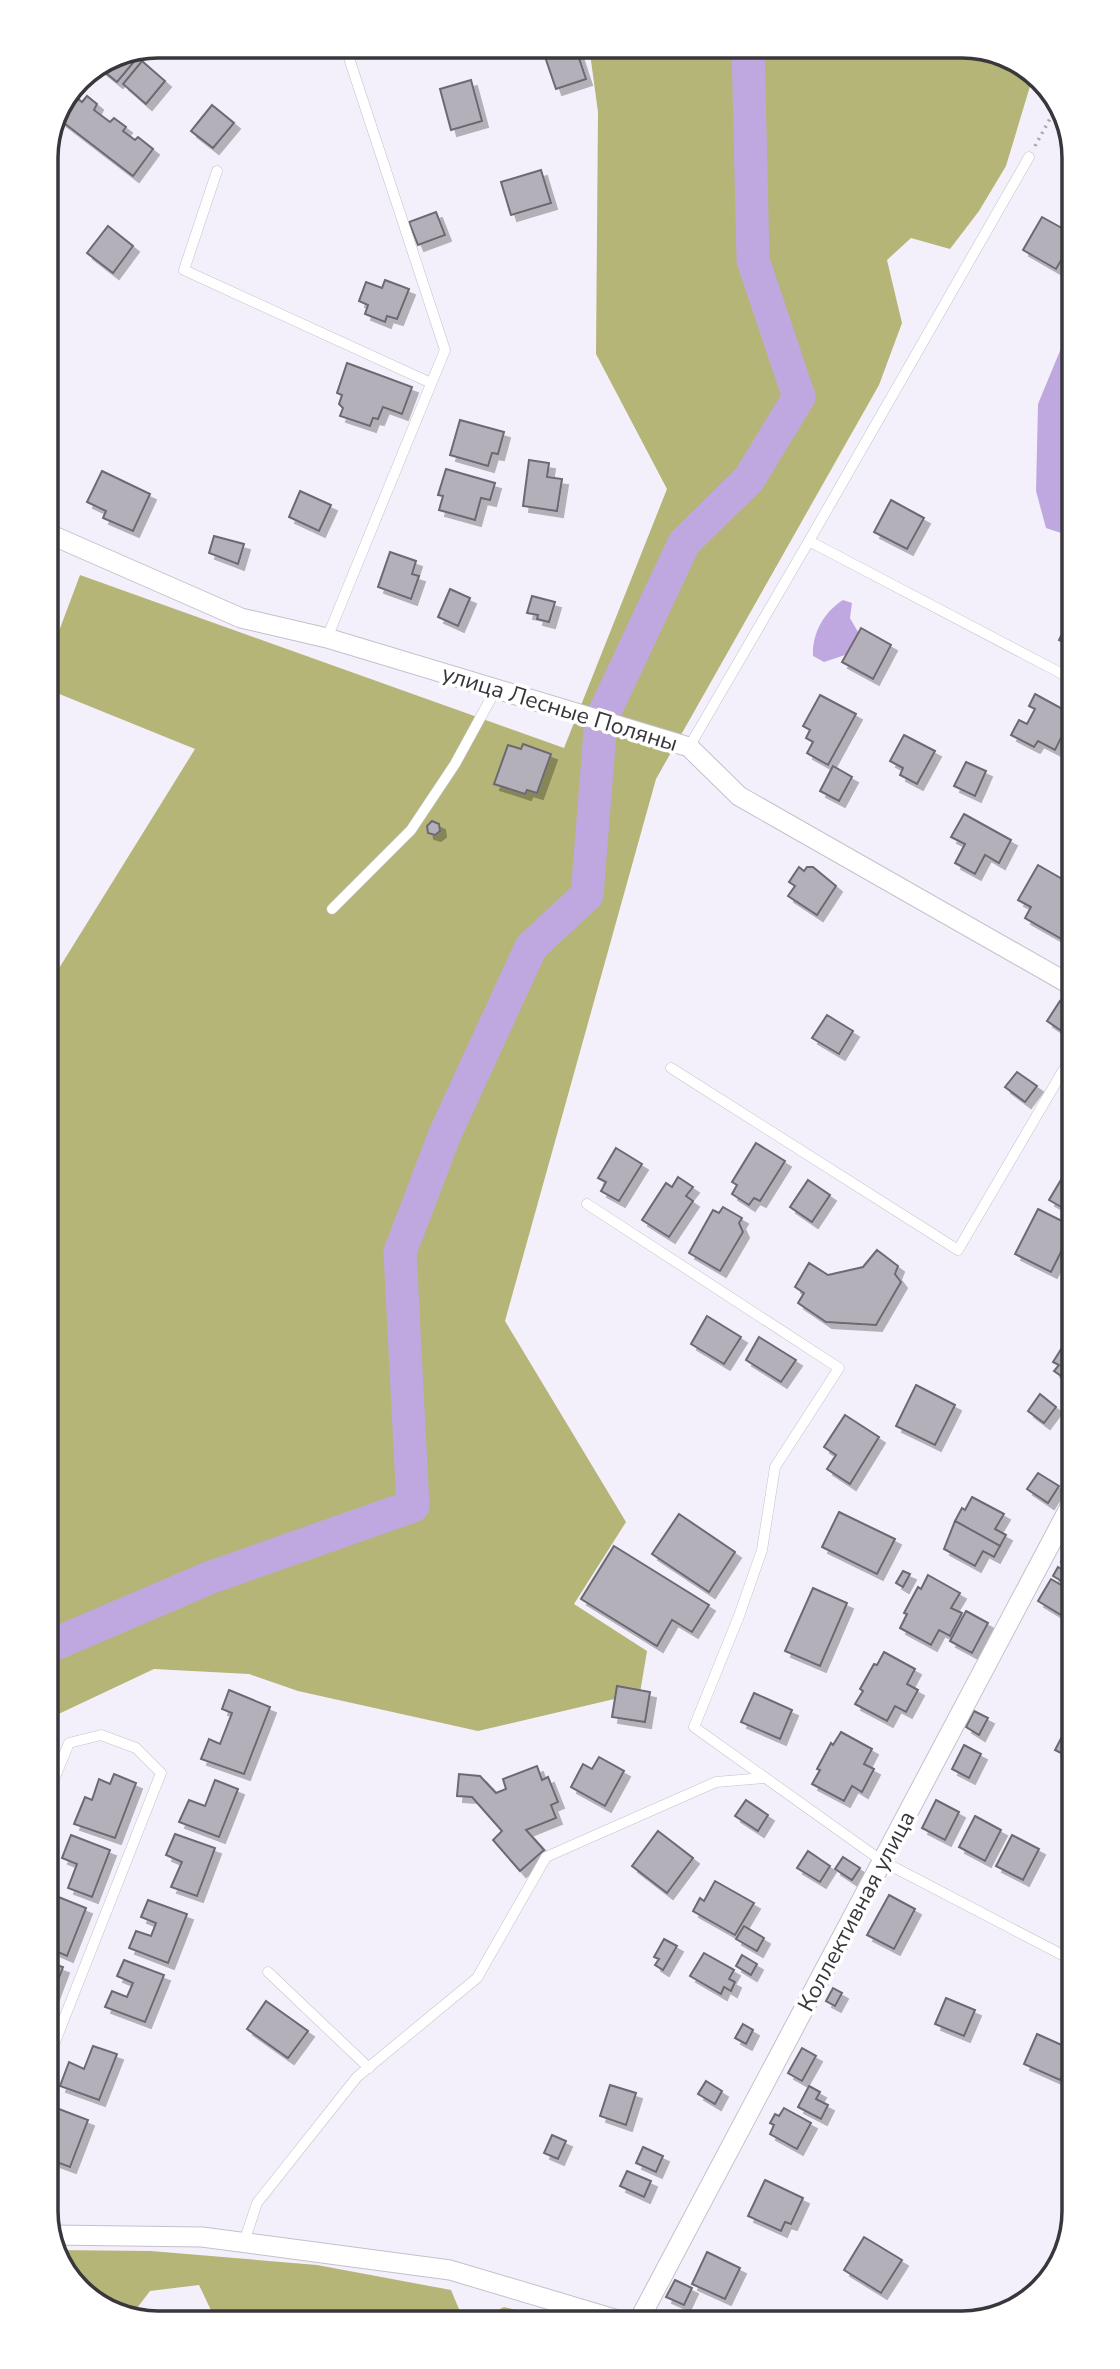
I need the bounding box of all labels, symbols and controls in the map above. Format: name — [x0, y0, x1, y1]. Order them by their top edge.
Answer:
street label: улица Лесные Поляны — [438, 658, 682, 759]
street label: Коллективная улица — [790, 1806, 922, 2017]

